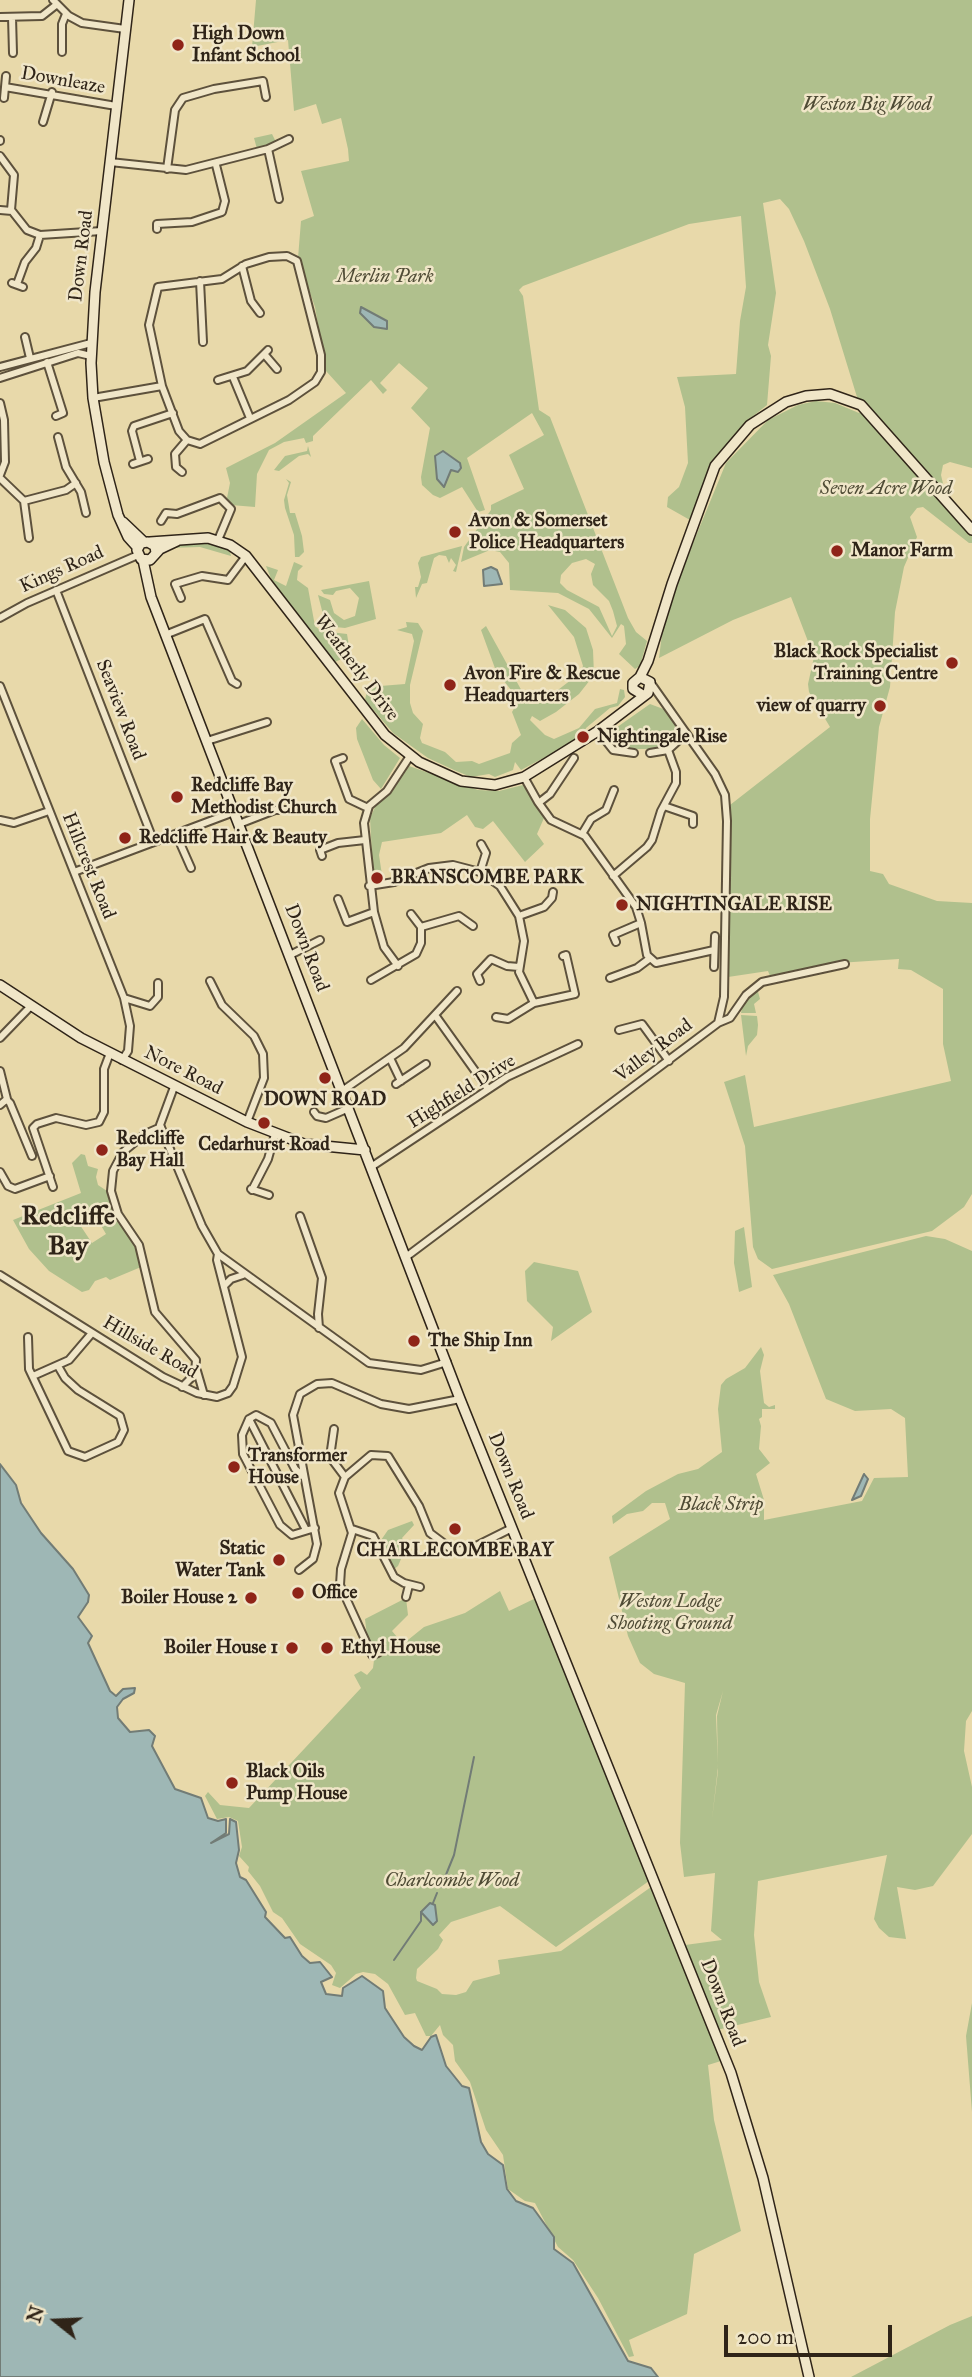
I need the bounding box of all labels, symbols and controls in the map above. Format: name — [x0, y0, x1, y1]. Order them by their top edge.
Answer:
place label: High Down Infant School — [192, 23, 300, 67]
marker: High Down Infant School — [170, 37, 186, 53]
street label: Downleaze — [19, 62, 107, 100]
park label: Weston Big Wood — [803, 94, 931, 116]
street label: Down Road — [65, 209, 99, 303]
park label: Merlin Park — [336, 266, 434, 288]
park label: Seven Acre Wood — [820, 478, 952, 500]
place label: Avon & Somerset Police Headquarters — [469, 510, 624, 554]
marker: Avon & Somerset Police Headquarters — [447, 524, 463, 540]
place label: Manor Farm — [851, 540, 953, 562]
street label: Kings Road — [17, 541, 107, 599]
marker: Manor Farm — [829, 543, 845, 559]
street label: Weatherly Drive — [309, 610, 403, 726]
place label: Black Rock Specialist Training Centre — [774, 641, 938, 685]
marker: Black Rock Specialist Training Centre — [944, 655, 960, 671]
street label: Seaview Road — [90, 656, 150, 764]
place label: Avon Fire & Rescue Headquarters — [464, 663, 620, 707]
marker: Avon Fire & Rescue Headquarters — [442, 677, 458, 693]
place label: view of quarry — [757, 695, 866, 717]
marker: view of quarry — [872, 698, 888, 714]
place label: Nightingale Rise — [597, 726, 727, 748]
marker: Nightingale Rise — [575, 729, 591, 745]
place label: Redcliffe Bay Methodist Church — [191, 775, 337, 819]
marker: Redcliffe Bay Methodist Church — [169, 789, 185, 805]
street label: Hillcrest Road — [56, 809, 120, 923]
place label: Redcliffe Hair & Beauty — [139, 827, 327, 849]
marker: Redcliffe Hair & Beauty — [117, 830, 133, 846]
place label: BRANSCOMBE PARK — [391, 867, 583, 889]
marker: BRANSCOMBE PARK — [369, 870, 385, 886]
place label: NIGHTINGALE RISE — [636, 894, 832, 916]
marker: NIGHTINGALE RISE — [614, 897, 630, 913]
street label: Down Road — [279, 901, 333, 995]
street label: Valley Road — [611, 1014, 697, 1088]
street label: Nore Road — [140, 1042, 226, 1100]
street label: Highfield Drive — [404, 1050, 520, 1134]
marker: DOWN ROAD — [317, 1070, 333, 1086]
place label: DOWN ROAD — [264, 1089, 386, 1111]
marker: Cedarhurst Road — [256, 1115, 272, 1131]
place label: Redcliffe Bay Hall — [116, 1128, 184, 1172]
place label: Cedarhurst Road — [198, 1134, 330, 1156]
marker: Redcliffe Bay Hall — [94, 1142, 110, 1158]
district label: Redcliffe Bay — [21, 1202, 115, 1264]
street label: Hillside Road — [98, 1312, 202, 1384]
place label: The Ship Inn — [428, 1330, 533, 1352]
marker: The Ship Inn — [406, 1333, 422, 1349]
street label: Down Road — [482, 1429, 538, 1523]
place label: Transformer House — [248, 1445, 347, 1489]
marker: Transformer House — [226, 1459, 242, 1475]
park label: Black Strip — [679, 1494, 763, 1516]
marker: CHARLECOMBE BAY — [447, 1521, 463, 1537]
place label: Static Water Tank — [175, 1538, 265, 1582]
place label: CHARLECOMBE BAY — [356, 1540, 554, 1562]
marker: Static Water Tank — [271, 1552, 287, 1568]
place label: Office — [312, 1582, 357, 1604]
marker: Office — [290, 1585, 306, 1601]
place label: Boiler House 2 — [121, 1587, 237, 1609]
marker: Boiler House 2 — [243, 1590, 259, 1606]
park label: Weston Lodge Shooting Ground — [608, 1591, 732, 1635]
place label: Boiler House 1 — [164, 1637, 278, 1659]
place label: Ethyl House — [341, 1637, 440, 1659]
marker: Boiler House 1 — [284, 1640, 300, 1656]
marker: Ethyl House — [319, 1640, 335, 1656]
place label: Black Oils Pump House — [246, 1761, 347, 1805]
marker: Black Oils Pump House — [224, 1775, 240, 1791]
park label: Charlcombe Wood — [385, 1870, 519, 1892]
street label: Down Road — [695, 1956, 749, 2050]
north arrow — [21, 2286, 91, 2356]
text: N — [22, 2303, 49, 2326]
scale bar — [727, 2310, 895, 2354]
text: 200 m — [737, 2324, 794, 2350]

